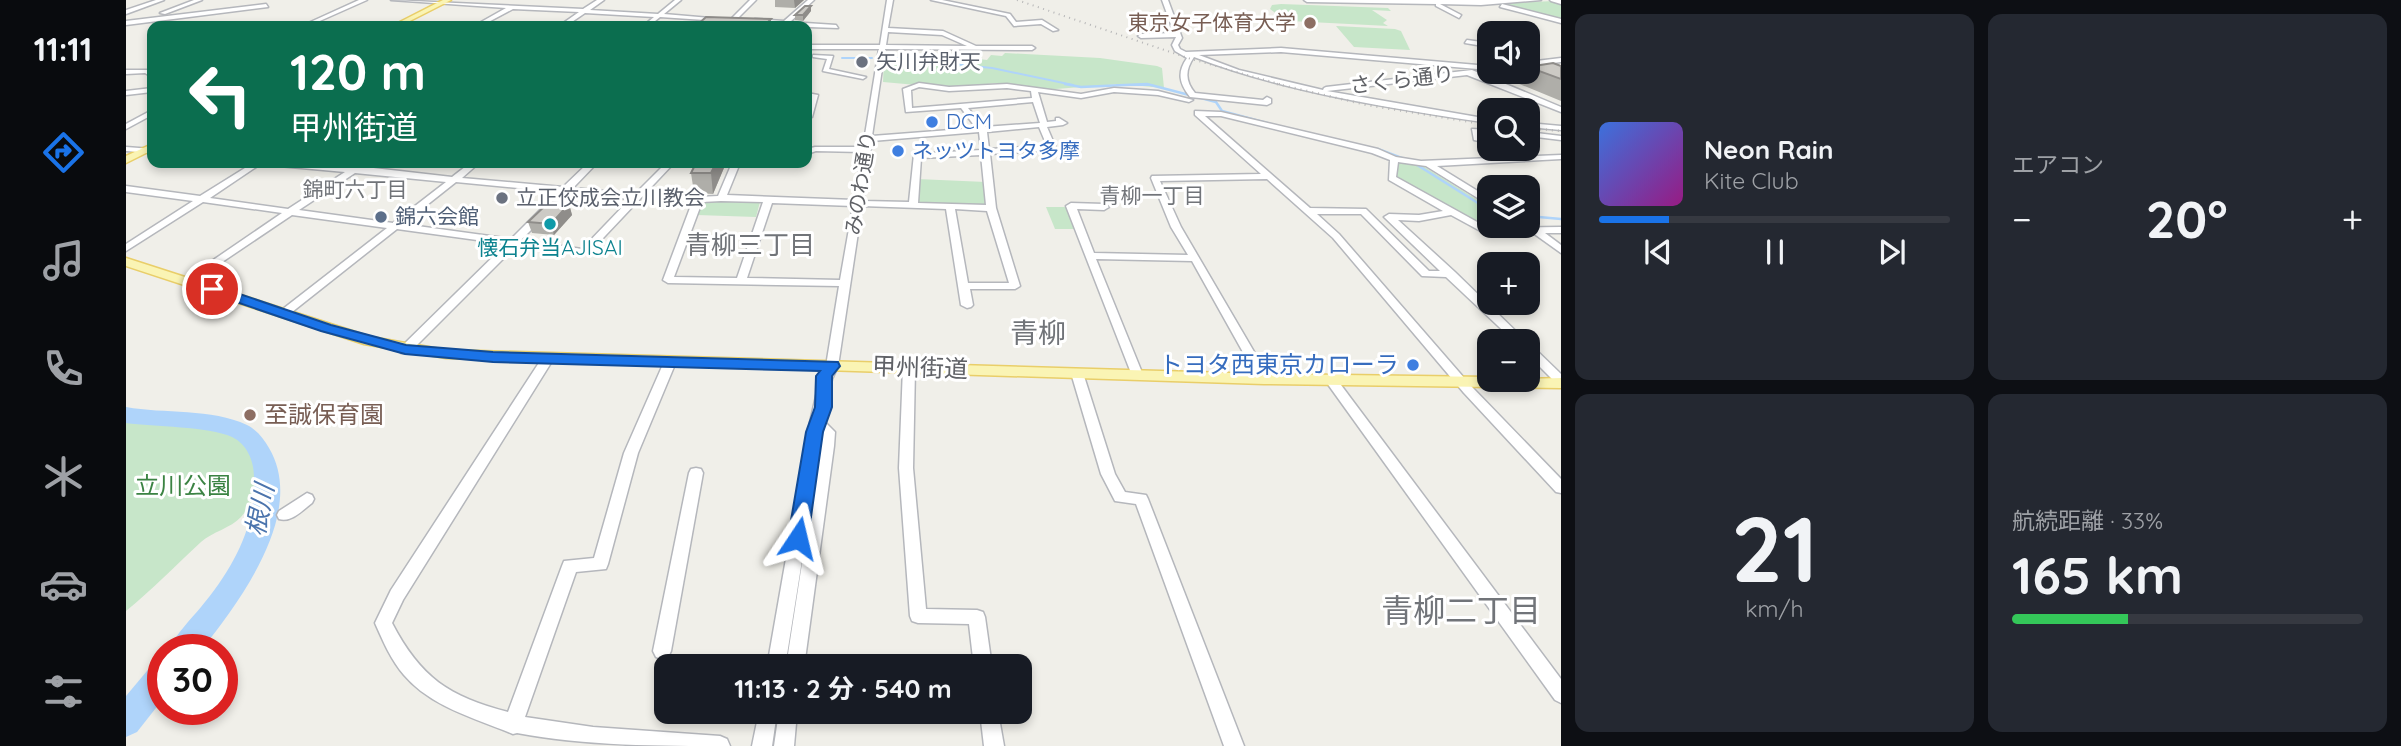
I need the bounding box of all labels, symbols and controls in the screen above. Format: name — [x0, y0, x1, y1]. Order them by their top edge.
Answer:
place label: 東京女子体育大学 — [1128, 9, 1296, 35]
marker: 東京女子体育大学 — [1302, 15, 1318, 31]
map controls — [1477, 21, 1540, 392]
button: sound — [1477, 21, 1540, 84]
text: 11:11 — [34, 29, 92, 69]
text: 120 m — [290, 41, 426, 102]
place label: 矢川弁財天 — [876, 48, 981, 74]
icon: left — [175, 49, 266, 140]
marker: 矢川弁財天 — [854, 54, 870, 70]
street label: さくら通り — [1348, 60, 1456, 98]
button: search — [1477, 98, 1540, 161]
text: 甲州街道 — [290, 107, 418, 147]
place label: DCM — [946, 108, 992, 134]
marker: DCM — [924, 114, 940, 130]
icon: directions — [39, 128, 88, 177]
street label: みのわ通り — [839, 129, 881, 237]
text: Neon Rain — [1704, 133, 1833, 166]
place label: ネッツトヨタ多摩 — [912, 137, 1080, 163]
marker: ネッツトヨタ多摩 — [890, 143, 906, 159]
text: エアコン — [2012, 150, 2104, 179]
text: Kite Club — [1704, 166, 1799, 195]
button: layers — [1477, 175, 1540, 238]
district label: 錦町六丁目 — [303, 176, 408, 202]
district label: 青柳一丁目 — [1100, 182, 1205, 208]
place label: 立正佼成会立川教会 — [516, 184, 705, 210]
text: 20° — [2146, 186, 2228, 251]
marker: 立正佼成会立川教会 — [494, 190, 510, 206]
text: − — [2012, 195, 2032, 243]
text: + — [2342, 195, 2363, 243]
place label: 錦六会館 — [395, 203, 479, 229]
marker: 錦六会館 — [373, 209, 389, 225]
marker: 懐石弁当AJISAI — [542, 216, 558, 232]
district label: 青柳三丁目 — [685, 228, 815, 261]
icon: previous — [1639, 233, 1677, 271]
icon: pause — [1756, 233, 1794, 271]
icon: next — [1873, 233, 1911, 271]
place label: 懐石弁当AJISAI — [477, 234, 623, 260]
icon: music — [39, 236, 88, 285]
button: + — [1477, 252, 1540, 315]
pin — [182, 259, 242, 319]
icon: arrive — [193, 270, 231, 308]
district label: 青柳 — [1010, 315, 1066, 350]
button: − — [1477, 329, 1540, 392]
icon: phone — [39, 344, 88, 393]
place label: トヨタ西東京カローラ — [1159, 349, 1399, 379]
street label: 甲州街道 — [872, 350, 969, 384]
marker: トヨタ西東京カローラ — [1405, 357, 1421, 373]
place label: 至誠保育園 — [264, 399, 384, 429]
marker: 至誠保育園 — [242, 407, 258, 423]
icon: climate — [39, 452, 88, 501]
park label: 立川公園 — [135, 470, 231, 500]
water label: 根川 — [238, 478, 281, 539]
text: 21 — [1731, 491, 1818, 605]
position arrow — [761, 501, 835, 575]
text: 航続距離 · 33% — [2012, 506, 2163, 535]
text: 165 km — [2012, 542, 2183, 607]
icon: car — [39, 560, 88, 609]
district label: 青柳二丁目 — [1381, 590, 1541, 630]
text: km/h — [1745, 594, 1804, 623]
speed limit sign: 30 — [147, 634, 238, 725]
icon: filters — [39, 667, 88, 716]
text: 11:13 · 2 分 · 540 m — [734, 672, 952, 705]

